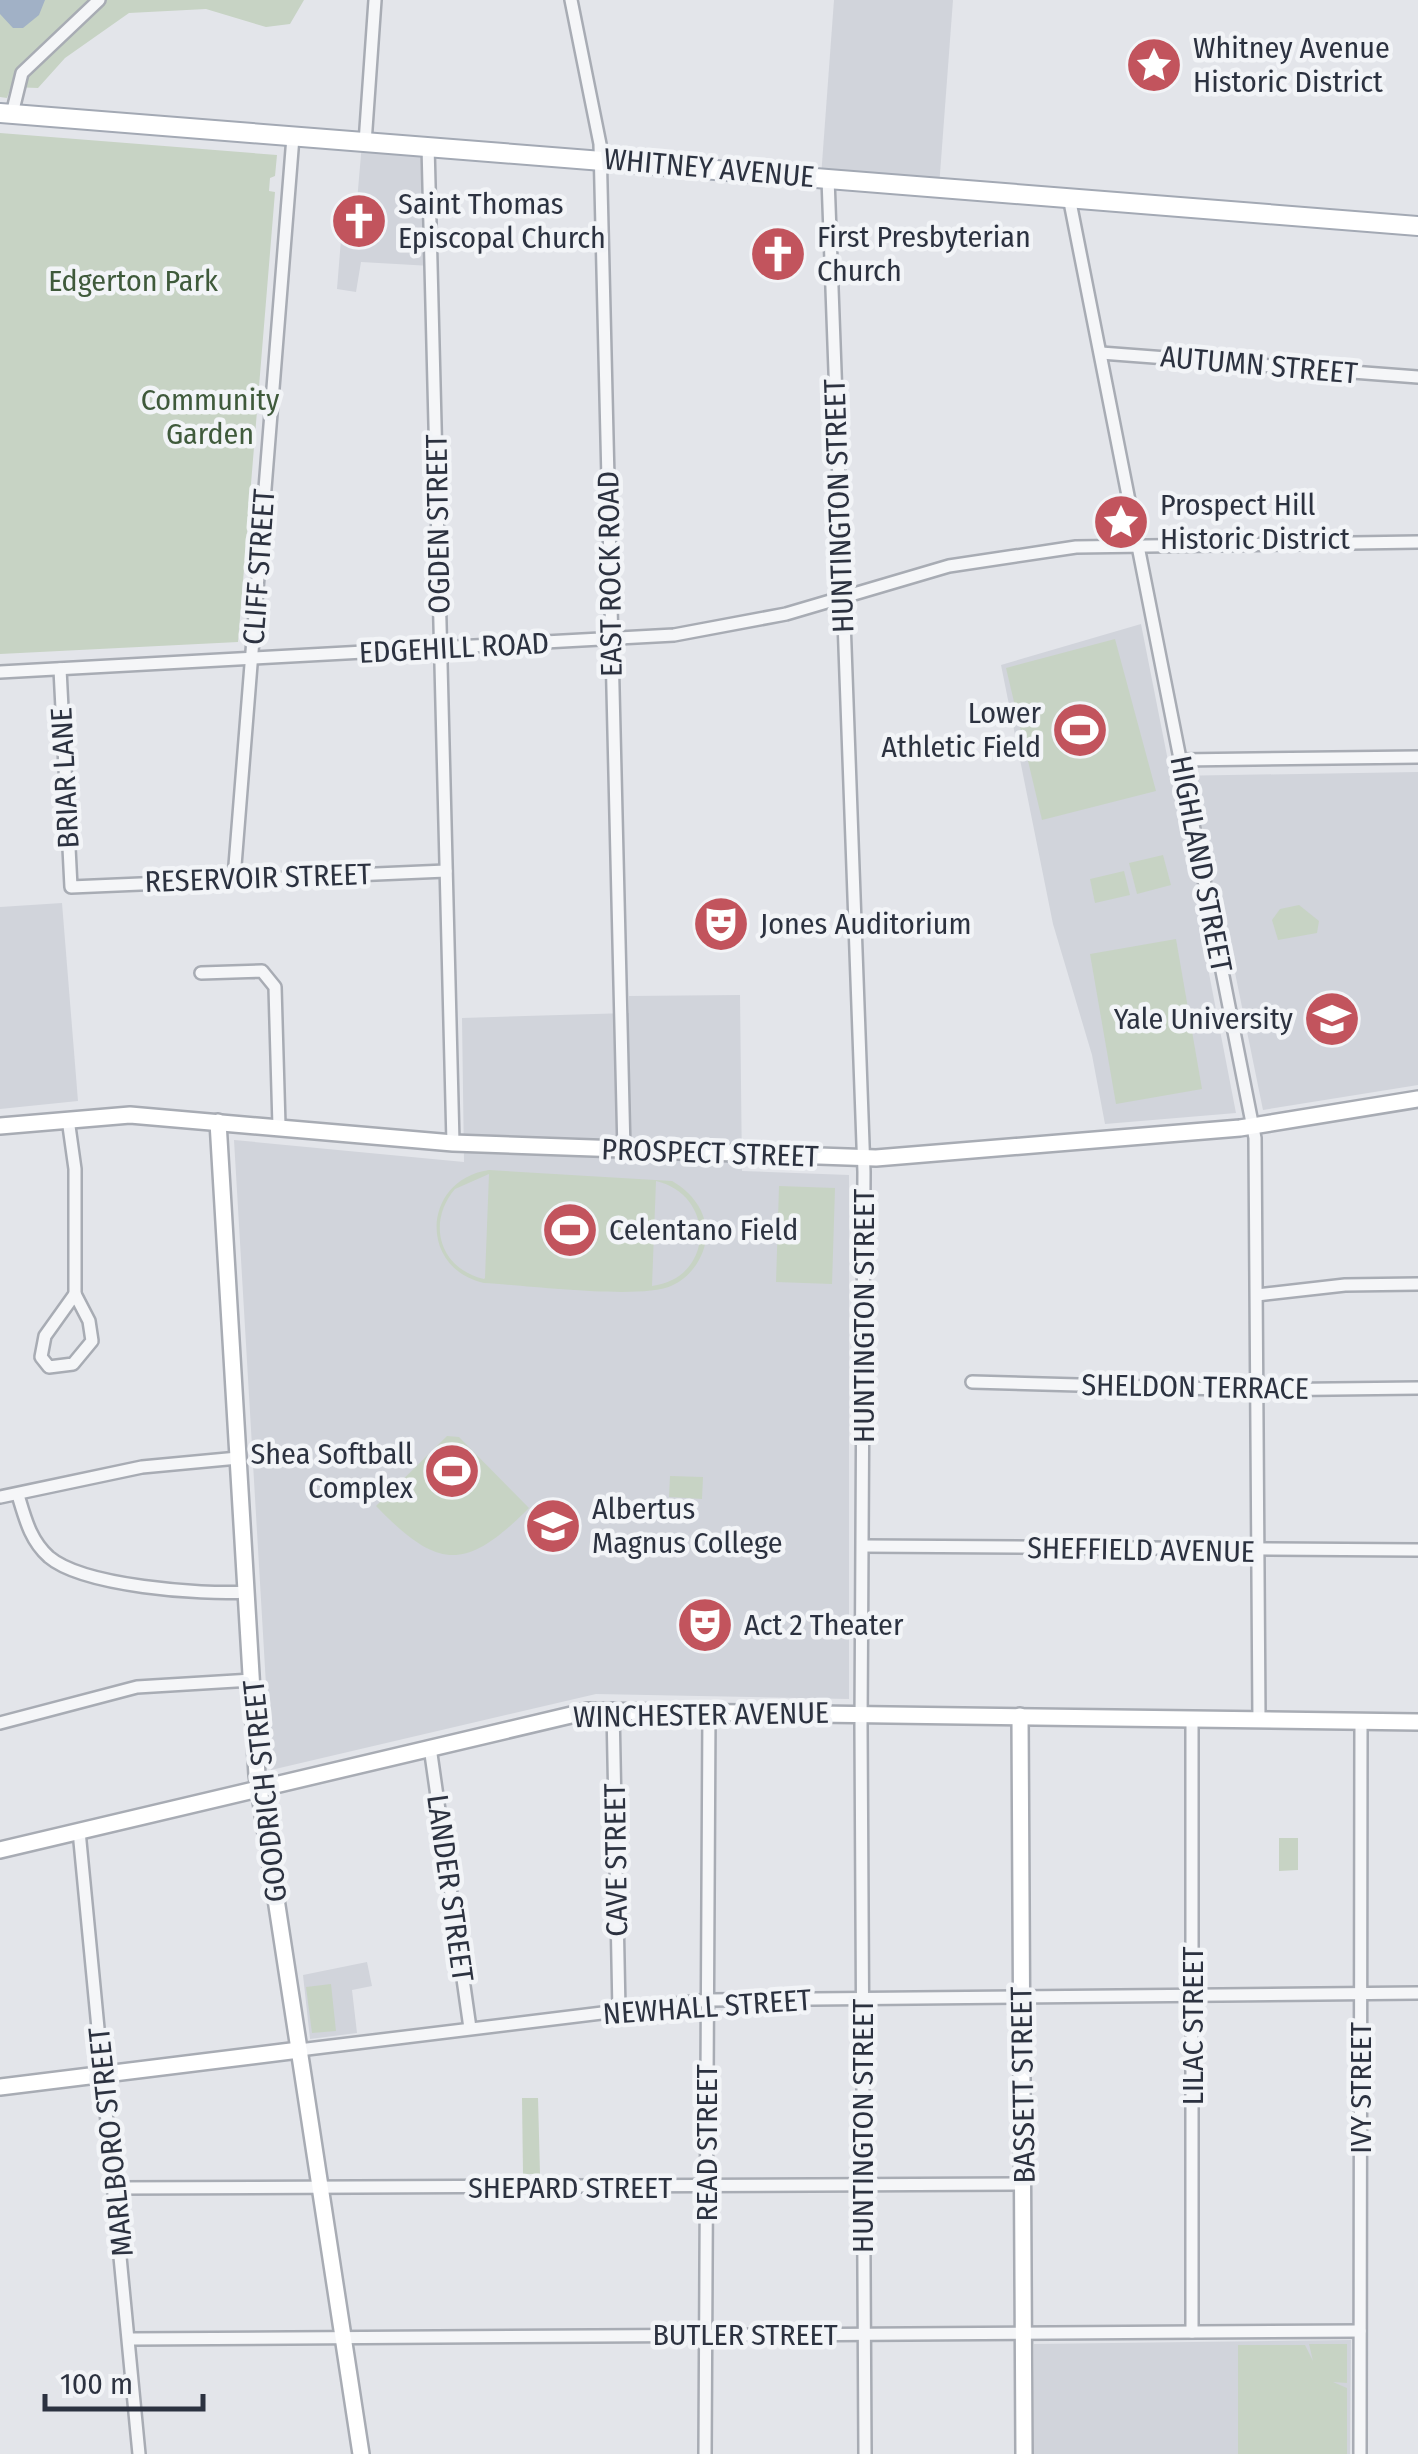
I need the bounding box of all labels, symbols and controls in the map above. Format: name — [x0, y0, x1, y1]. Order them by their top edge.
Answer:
place label: Whitney Avenue Historic District — [1193, 30, 1390, 100]
place icon: Whitney Avenue Historic District — [1124, 35, 1184, 95]
street label: WHITNEY AVENUE — [602, 141, 816, 195]
place label: Saint Thomas Episcopal Church — [398, 186, 606, 256]
church icon: Saint Thomas Episcopal Church — [329, 191, 389, 251]
place label: First Presbyterian Church — [817, 219, 1031, 289]
church icon: First Presbyterian Church — [748, 224, 808, 284]
park label: Edgerton Park — [48, 263, 218, 299]
street label: AUTUMN STREET — [1159, 338, 1359, 392]
street label: HUNTINGTON STREET — [817, 378, 861, 634]
park label: Community Garden — [141, 382, 280, 452]
street label: OGDEN STREET — [418, 434, 458, 614]
street label: EAST ROCK ROAD — [590, 471, 630, 677]
place label: Prospect Hill Historic District — [1160, 487, 1350, 557]
street label: CLIFF STREET — [236, 488, 282, 646]
place icon: Prospect Hill Historic District — [1091, 492, 1151, 552]
street label: EDGEHILL ROAD — [358, 625, 550, 671]
place label: Lower Athletic Field — [881, 695, 1042, 765]
sports icon: Lower Athletic Field — [1050, 700, 1110, 760]
street label: BRIAR LANE — [43, 707, 87, 849]
street label: HIGHLAND STREET — [1162, 753, 1240, 975]
street label: RESERVOIR STREET — [144, 856, 372, 900]
theatre icon: Jones Auditorium — [691, 894, 751, 954]
place label: Jones Auditorium — [760, 906, 972, 942]
school or university icon: Yale University — [1302, 989, 1362, 1049]
place label: Yale University — [1114, 1001, 1294, 1037]
street label: PROSPECT STREET — [601, 1131, 819, 1175]
street label: HUNTINGTON STREET — [846, 1189, 882, 1443]
sports icon: Celentano Field — [540, 1200, 600, 1260]
place label: Celentano Field — [609, 1212, 798, 1248]
street label: SHELDON TERRACE — [1081, 1367, 1309, 1407]
place label: Shea Softball Complex — [250, 1436, 414, 1506]
sports icon: Shea Softball Complex — [422, 1441, 482, 1501]
place label: Albertus Magnus College — [592, 1491, 783, 1561]
school or university icon: Albertus Magnus College — [523, 1496, 583, 1556]
street label: SHEFFIELD AVENUE — [1027, 1530, 1255, 1570]
theatre icon: Act 2 Theater — [675, 1595, 735, 1655]
place label: Act 2 Theater — [744, 1607, 904, 1643]
street label: GOODRICH STREET — [235, 1678, 295, 1904]
street label: WINCHESTER AVENUE — [573, 1695, 829, 1735]
street label: CAVE STREET — [597, 1783, 635, 1937]
street label: LANDER STREET — [419, 1792, 481, 1984]
street label: LILAC STREET — [1175, 1947, 1211, 2105]
street label: NEWHALL STREET — [602, 1982, 813, 2032]
street label: BASSETT STREET — [1003, 1986, 1043, 2184]
street label: HUNTINGTON STREET — [845, 1999, 881, 2253]
street label: IVY STREET — [1343, 2022, 1379, 2154]
street label: MARLBORO STREET — [81, 2025, 141, 2258]
street label: READ STREET — [689, 2064, 725, 2222]
street label: SHEPARD STREET — [468, 2170, 672, 2206]
street label: BUTLER STREET — [652, 2317, 838, 2353]
scale bar — [45, 2349, 202, 2411]
text: 100 m — [60, 2366, 133, 2402]

